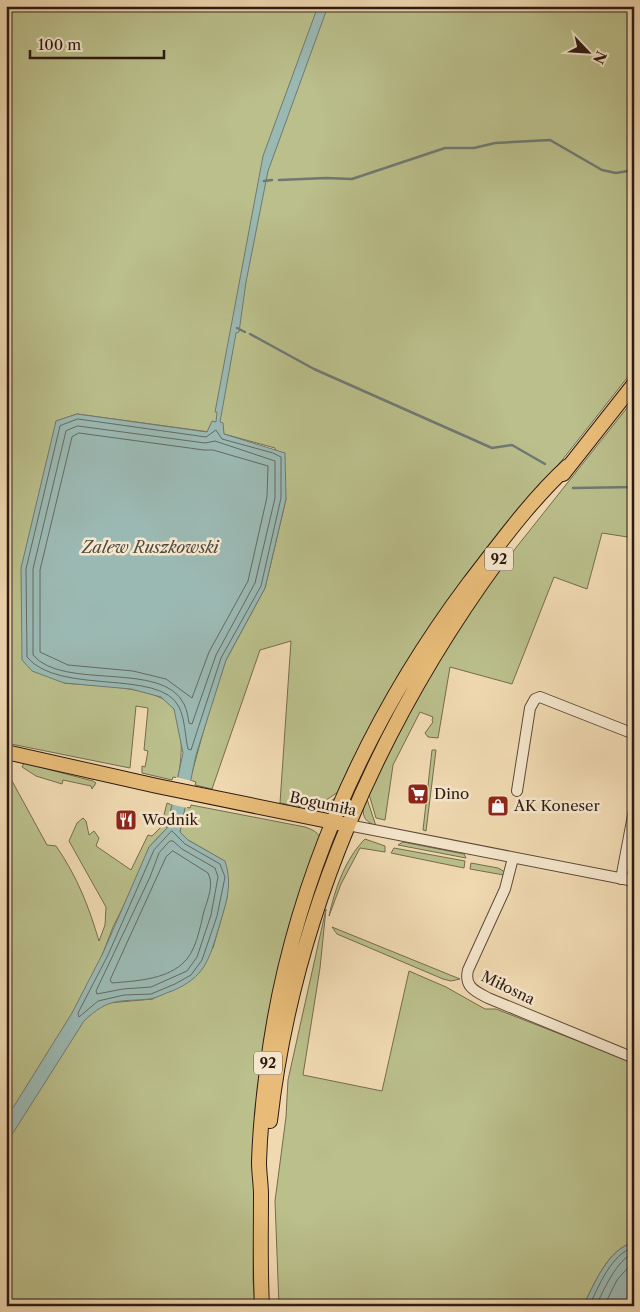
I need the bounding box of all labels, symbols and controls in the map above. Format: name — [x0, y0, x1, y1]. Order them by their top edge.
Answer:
scale bar — [30, 28, 164, 60]
north arrow — [562, 28, 612, 78]
text: 100 m — [38, 35, 81, 54]
text: N — [589, 48, 611, 67]
water label: Zalew Ruszkowski — [80, 537, 220, 557]
road number: 92 — [485, 548, 513, 570]
supermarket icon: Dino — [406, 782, 430, 806]
place label: Dino — [434, 784, 469, 803]
street label: Bogumiła — [288, 787, 358, 820]
shop icon: AK Koneser — [486, 794, 510, 818]
place label: AK Koneser — [513, 796, 600, 815]
restaurant icon: Wodnik — [114, 808, 138, 832]
place label: Wodnik — [141, 810, 199, 829]
street label: Miłosna — [478, 966, 538, 1009]
road number: 92 — [254, 1052, 282, 1074]

